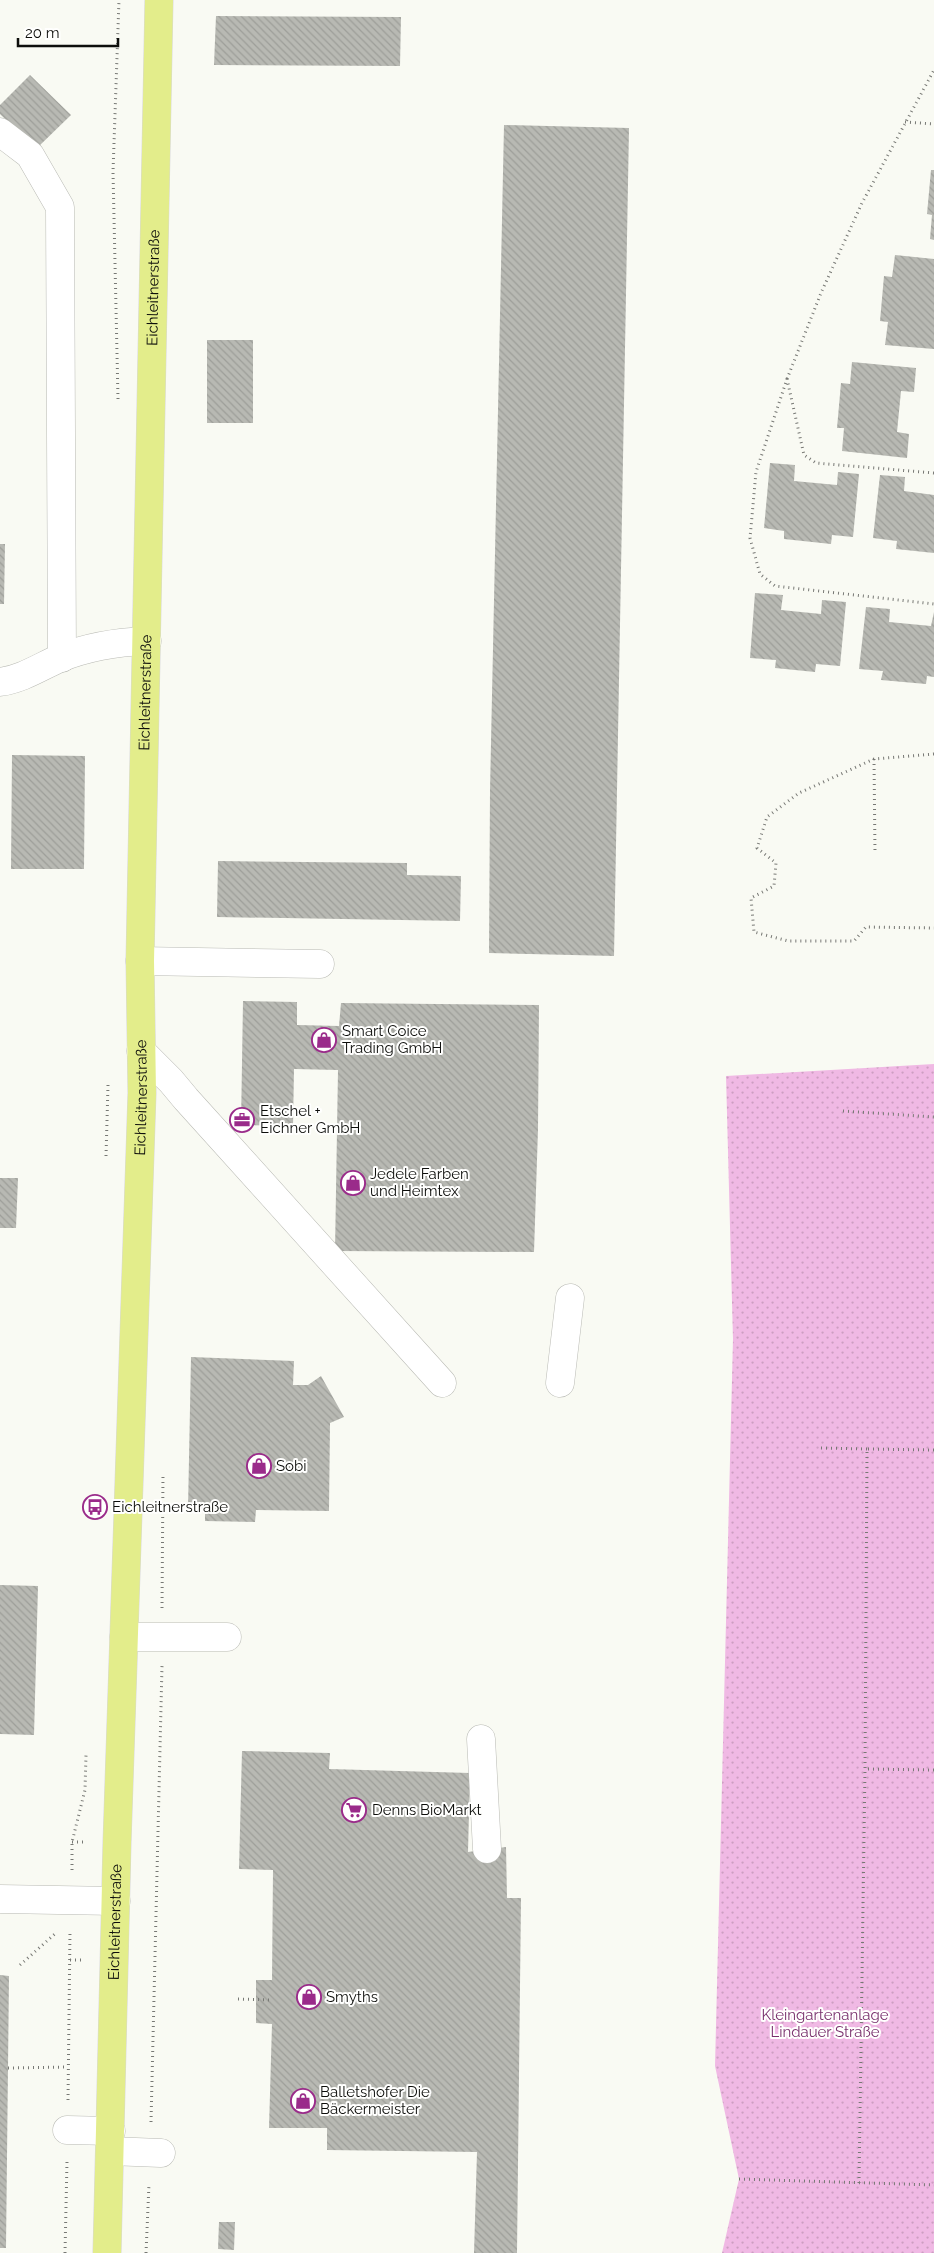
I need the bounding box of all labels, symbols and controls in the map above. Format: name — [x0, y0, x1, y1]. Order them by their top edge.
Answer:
scale bar — [18, 15, 118, 47]
text: 20 m — [25, 24, 60, 42]
street label: Eichleitnerstraße — [143, 229, 163, 346]
street label: Eichleitnerstraße — [135, 634, 155, 751]
place label: Smart Coice Trading GmbH — [342, 1022, 442, 1057]
shop icon: Smart Coice Trading GmbH — [311, 1027, 337, 1053]
street label: Eichleitnerstraße — [131, 1039, 151, 1156]
place label: Etschel + Eichner GmbH — [260, 1102, 360, 1137]
office icon: Etschel + Eichner GmbH — [229, 1107, 255, 1133]
place label: Jedele Farben und Heimtex — [370, 1165, 469, 1200]
shop icon: Jedele Farben und Heimtex — [340, 1170, 366, 1196]
shop icon: Sobi — [246, 1453, 272, 1479]
place label: Sobi — [276, 1457, 307, 1475]
bus stop icon: Eichleitnerstraße — [82, 1494, 108, 1520]
place label: Eichleitnerstraße — [112, 1498, 228, 1516]
supermarket icon: Denns BioMarkt — [341, 1797, 367, 1823]
place label: Denns BioMarkt — [372, 1801, 482, 1819]
street label: Eichleitnerstraße — [105, 1864, 125, 1980]
shop icon: Smyths — [296, 1984, 322, 2010]
place label: Smyths — [326, 1988, 378, 2006]
park label: Kleingartenanlage Lindauer Straße — [762, 2006, 889, 2041]
place label: Balletshofer Die Bäckermeister — [320, 2083, 430, 2118]
shop icon: Balletshofer Die Bäckermeister — [290, 2088, 316, 2114]

